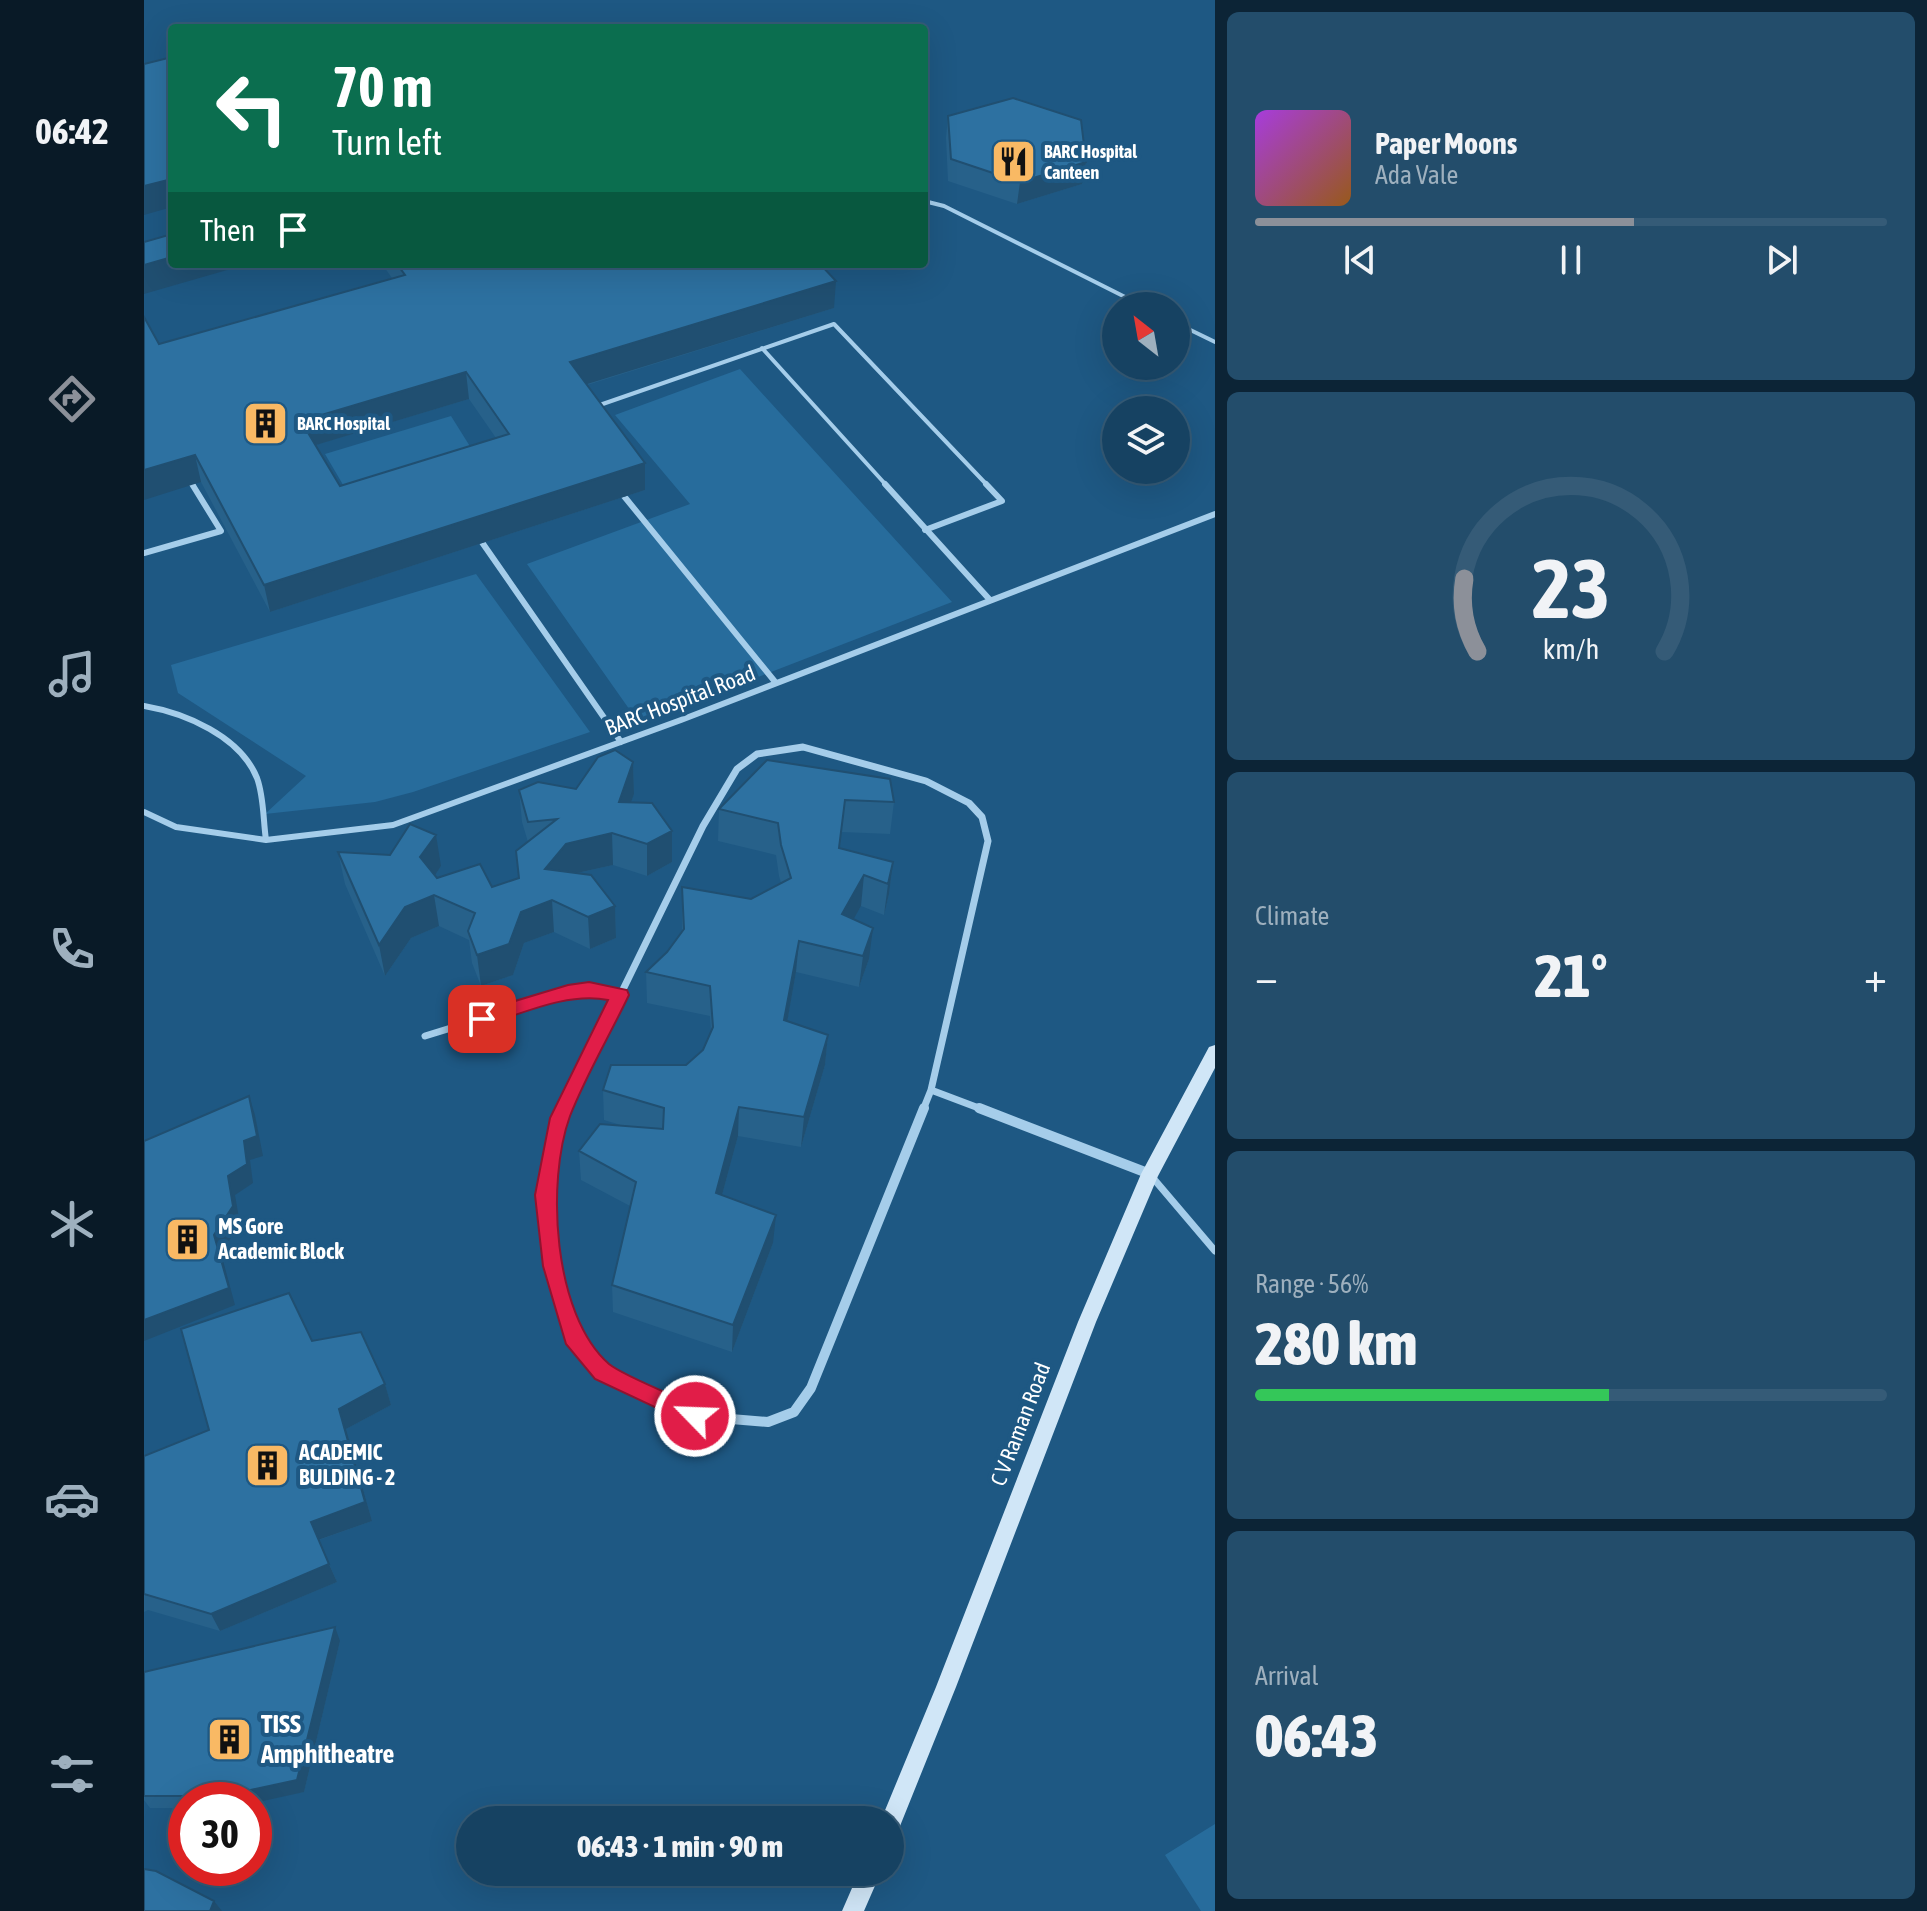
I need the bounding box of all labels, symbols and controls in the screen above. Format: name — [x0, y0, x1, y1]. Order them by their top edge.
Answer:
text: 70 m — [332, 55, 433, 119]
icon: left — [200, 56, 304, 160]
text: 06:42 — [35, 110, 109, 152]
text: Turn left — [332, 121, 442, 163]
text: Paper Moons — [1375, 126, 1517, 160]
restaurant icon: BARC Hospital Canteen — [989, 137, 1037, 185]
place label: BARC Hospital Canteen — [1044, 141, 1137, 183]
text: Ada Vale — [1375, 160, 1458, 190]
icon: arrive — [271, 208, 315, 252]
text: Then — [200, 213, 255, 247]
icon: previous — [1338, 238, 1382, 282]
icon: pause — [1549, 238, 1593, 282]
icon: next — [1760, 238, 1804, 282]
north arrow — [1102, 292, 1190, 380]
map controls — [1102, 292, 1190, 484]
icon: directions — [44, 371, 100, 427]
button: layers — [1102, 396, 1190, 484]
building icon: BARC Hospital — [242, 399, 290, 447]
place label: BARC Hospital — [297, 413, 390, 434]
text: 23 — [1532, 539, 1610, 635]
text: km/h — [1543, 632, 1599, 665]
icon: music — [44, 646, 100, 702]
street label: BARC Hospital Road — [601, 659, 759, 741]
text: Climate — [1255, 901, 1329, 931]
icon: phone — [44, 921, 100, 977]
text: 21° — [1535, 941, 1607, 1010]
text: − — [1255, 951, 1278, 1001]
text: + — [1864, 951, 1887, 1001]
pin — [448, 985, 516, 1053]
icon: arrive — [460, 997, 504, 1041]
icon: climate — [44, 1196, 100, 1252]
place label: MS Gore Academic Block — [217, 1213, 344, 1264]
building icon: MS Gore Academic Block — [163, 1215, 211, 1263]
text: Range · 56% — [1255, 1269, 1368, 1299]
text: 280 km — [1255, 1309, 1417, 1378]
street label: C V Raman Road — [985, 1359, 1055, 1489]
position arrow — [653, 1374, 737, 1458]
place label: ACADEMIC BULDING - 2 — [298, 1439, 395, 1490]
building icon: ACADEMIC BULDING - 2 — [244, 1441, 292, 1489]
icon: car — [44, 1471, 100, 1527]
text: Arrival — [1255, 1661, 1319, 1691]
text: 06:43 — [1255, 1701, 1378, 1770]
place label: TISS Amphitheatre — [260, 1709, 395, 1769]
building icon: TISS Amphitheatre — [206, 1715, 254, 1763]
icon: filters — [44, 1746, 100, 1802]
speed limit sign: 30 — [168, 1782, 272, 1886]
text: 06:43 · 1 min · 90 m — [577, 1829, 783, 1863]

